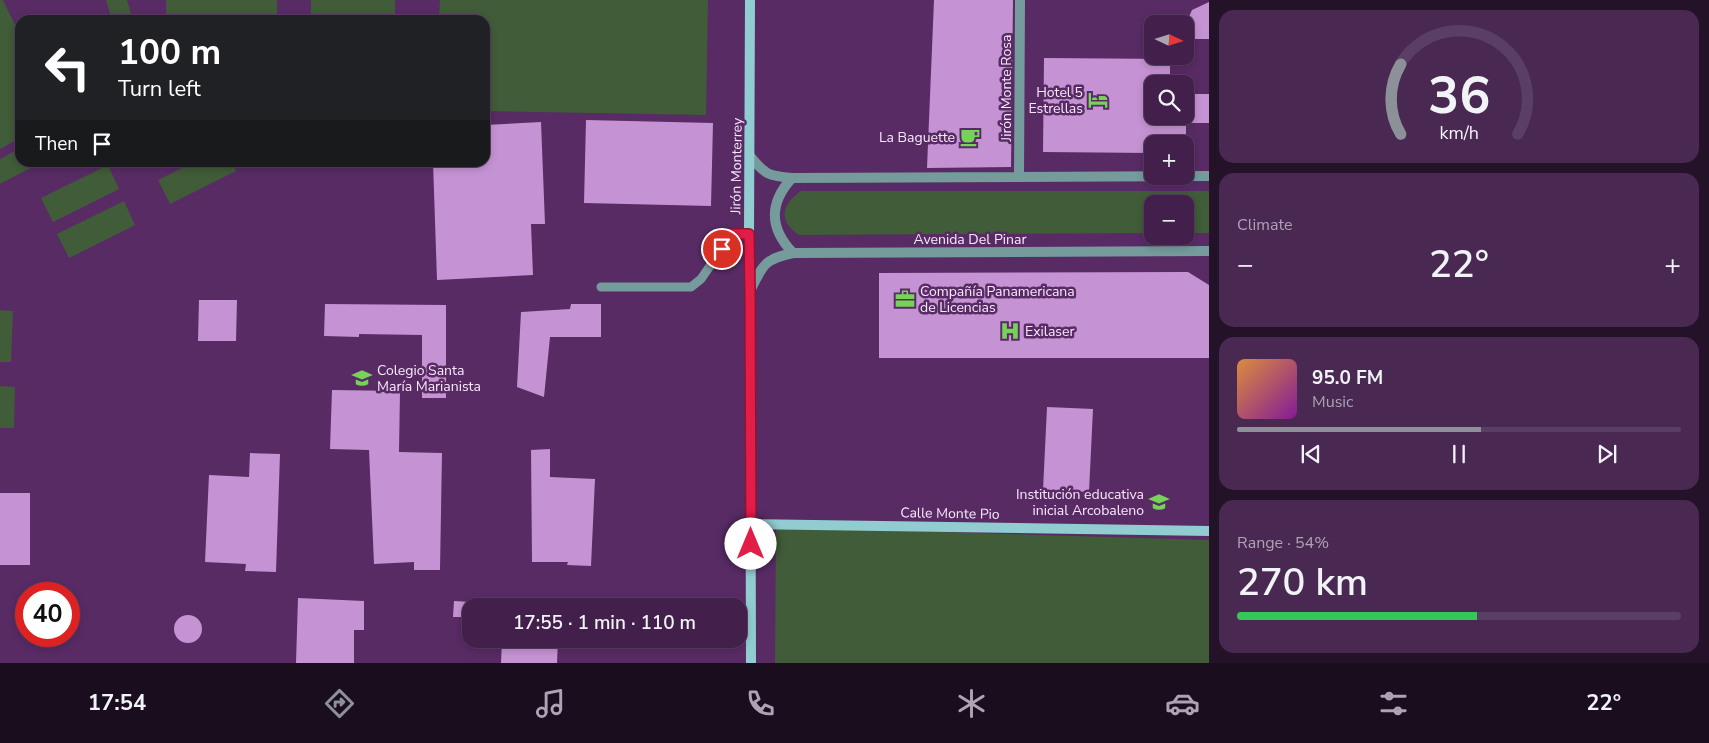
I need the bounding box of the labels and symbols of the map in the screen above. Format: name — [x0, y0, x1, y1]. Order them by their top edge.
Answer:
north arrow — [1144, 15, 1194, 65]
street label: Jirón Monte Rosa — [997, 35, 1016, 142]
place label: Hotel 5 Estrellas — [1029, 83, 1083, 118]
hotel icon: Hotel 5 Estrellas — [1087, 89, 1109, 111]
street label: Jirón Monterrey — [726, 117, 747, 215]
cafe icon: La Baguette — [959, 126, 981, 148]
place label: La Baguette — [879, 128, 955, 147]
pin — [701, 228, 743, 270]
street label: Avenida Del Pinar — [914, 230, 1026, 249]
place label: Compañía Panamericana de Licencias — [920, 282, 1075, 317]
office icon: Compañía Panamericana de Licencias — [894, 288, 916, 310]
hospital icon: Exilaser — [999, 320, 1021, 342]
place label: Exilaser — [1025, 322, 1075, 341]
place label: Colegio Santa María Marianista — [377, 361, 481, 396]
school or university icon: Colegio Santa María Marianista — [351, 367, 373, 389]
place label: Institución educativa inicial Arcobaleno — [1016, 485, 1144, 520]
school or university icon: Institución educativa inicial Arcobaleno — [1148, 491, 1170, 513]
street label: Calle Monte Pio — [900, 503, 1000, 524]
position arrow — [724, 517, 776, 569]
speed limit sign: 40 — [15, 582, 80, 647]

